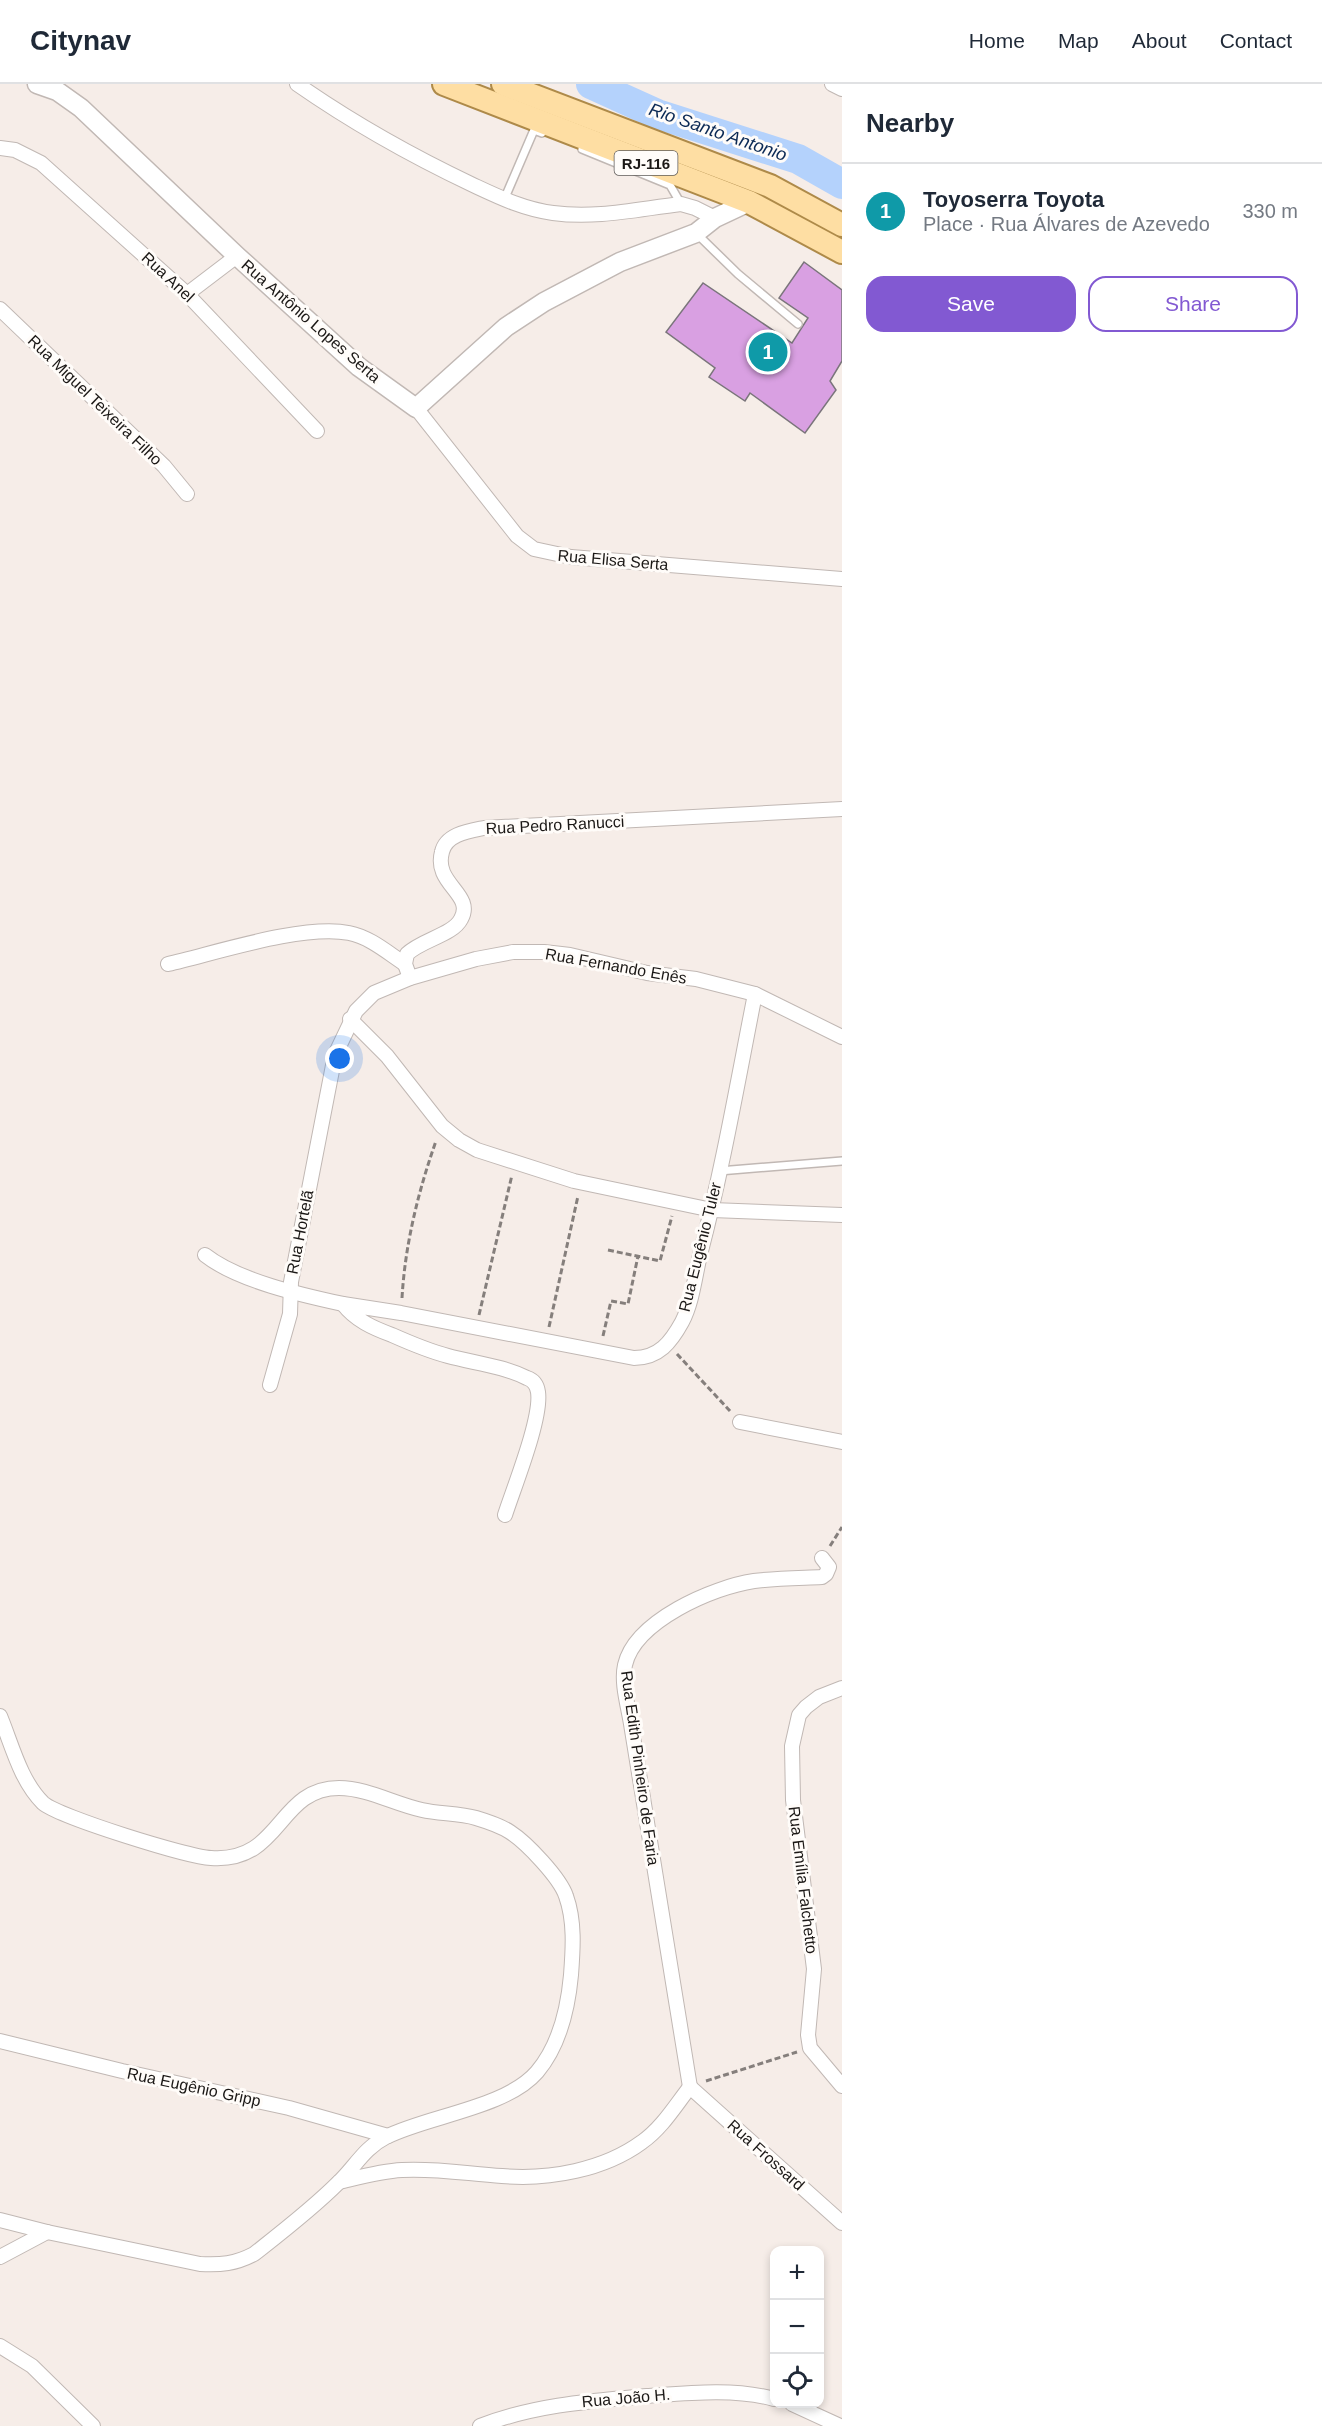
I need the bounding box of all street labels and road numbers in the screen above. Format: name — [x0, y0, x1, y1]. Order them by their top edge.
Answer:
road number: RJ-116 — [614, 151, 678, 175]
street label: Rua Anel — [138, 249, 198, 305]
street label: Rua Antônio Lopes Serta — [238, 256, 384, 386]
street label: Rua Miguel Teixeira Filho — [25, 332, 165, 468]
street label: Rua Elisa Serta — [557, 547, 669, 573]
street label: Rua Pedro Ranucci — [485, 813, 625, 837]
street label: Rua Fernando Enês — [544, 945, 688, 987]
street label: Rua Eugênio Tuler — [676, 1180, 724, 1313]
street label: Rua Hortelã — [284, 1188, 317, 1276]
street label: Rua Edith Pinheiro de Faria — [618, 1669, 662, 1867]
street label: Rua Emília Falchetto — [786, 1805, 820, 1955]
street label: Rua Eugênio Gripp — [126, 2065, 262, 2109]
street label: Rua Frossard — [724, 2116, 808, 2194]
street label: Rua João H. — [581, 2386, 671, 2410]

